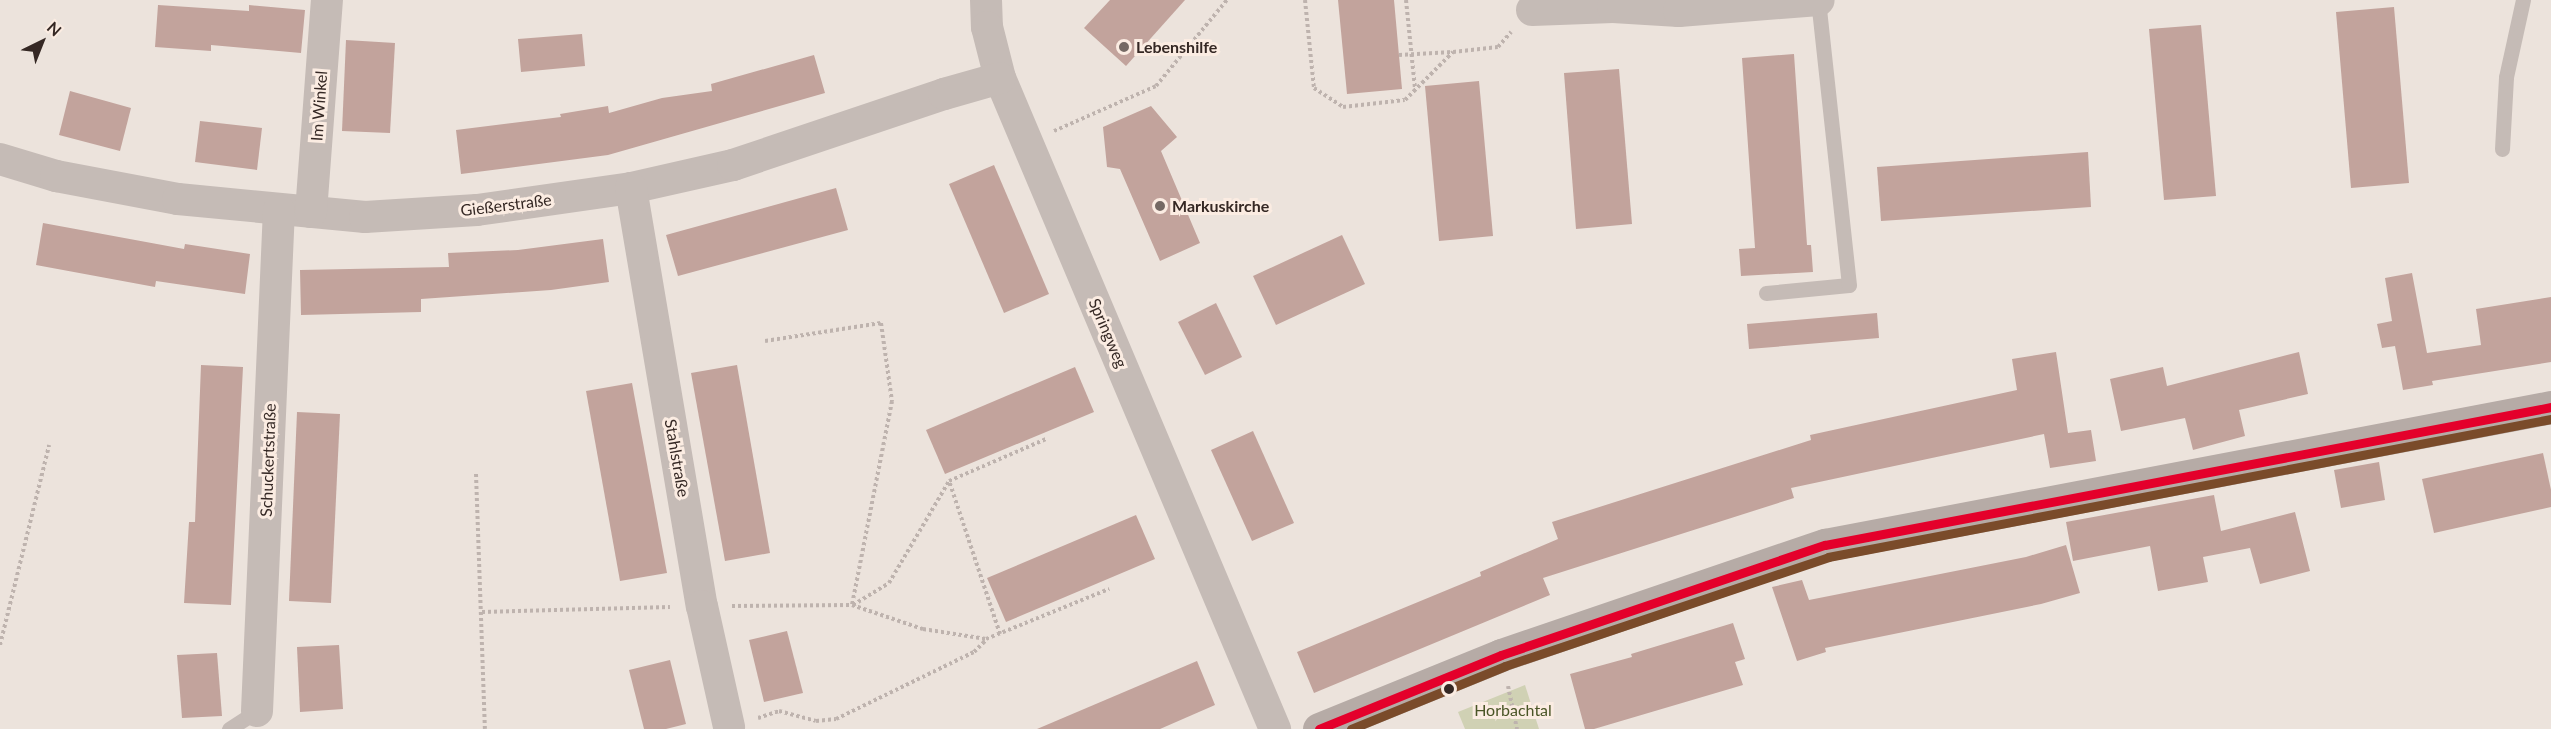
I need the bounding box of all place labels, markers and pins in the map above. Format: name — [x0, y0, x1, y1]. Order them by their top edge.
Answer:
place label: Lebenshilfe — [1136, 37, 1217, 57]
marker: Lebenshilfe — [1117, 40, 1131, 54]
place label: Markuskirche — [1172, 196, 1269, 216]
marker: Markuskirche — [1153, 199, 1167, 213]
unlabelled marker — [1443, 683, 1455, 695]

